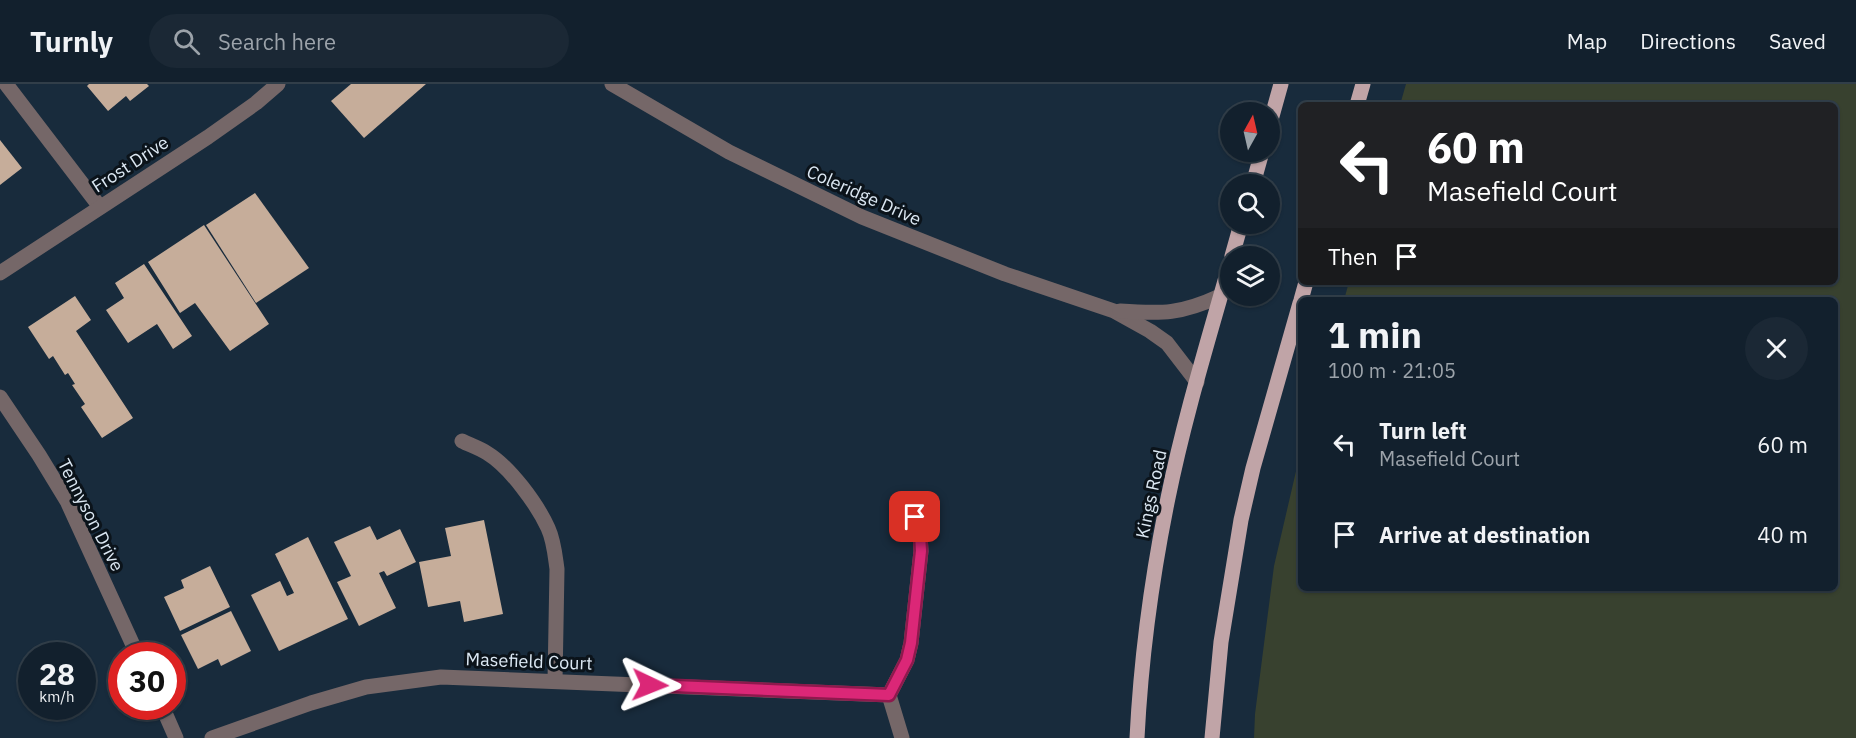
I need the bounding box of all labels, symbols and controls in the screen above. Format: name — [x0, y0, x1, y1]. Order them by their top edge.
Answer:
search box — [149, 14, 569, 68]
text: Turnly — [30, 23, 113, 60]
icon: search — [170, 25, 203, 58]
text: Search here — [218, 27, 336, 56]
text: Map — [1567, 27, 1607, 55]
text: Directions — [1640, 27, 1736, 55]
text: Saved — [1769, 27, 1826, 55]
north arrow — [1220, 102, 1280, 162]
map controls — [1220, 102, 1280, 306]
text: 60 m — [1427, 120, 1525, 175]
icon: left — [1328, 126, 1406, 204]
street label: Frost Drive — [87, 131, 173, 197]
street label: Coleridge Drive — [803, 160, 925, 231]
text: Masefield Court — [1427, 173, 1618, 208]
button: search — [1220, 174, 1280, 234]
icon: arrive — [1390, 240, 1423, 273]
text: Then — [1328, 242, 1378, 271]
button: layers — [1220, 246, 1280, 306]
text: 1 min — [1328, 311, 1422, 358]
button: close — [1745, 317, 1808, 380]
text: 100 m · 21:05 — [1328, 357, 1456, 384]
text: Turn left — [1379, 416, 1467, 445]
icon: left — [1328, 428, 1361, 461]
text: 60 m — [1757, 430, 1808, 459]
text: Masefield Court — [1379, 445, 1520, 472]
street label: Kings Road — [1130, 448, 1172, 540]
street label: Tennyson Drive — [53, 455, 129, 575]
pin — [889, 491, 940, 542]
icon: arrive — [898, 500, 931, 533]
icon: arrive — [1328, 518, 1361, 551]
text: Arrive at destination — [1379, 520, 1590, 549]
text: 40 m — [1757, 520, 1808, 549]
speed limit sign: 30 — [108, 642, 186, 720]
street label: Masefield Court — [465, 647, 593, 675]
position arrow — [618, 653, 682, 717]
text: 28 — [39, 654, 75, 693]
text: km/h — [39, 687, 75, 706]

